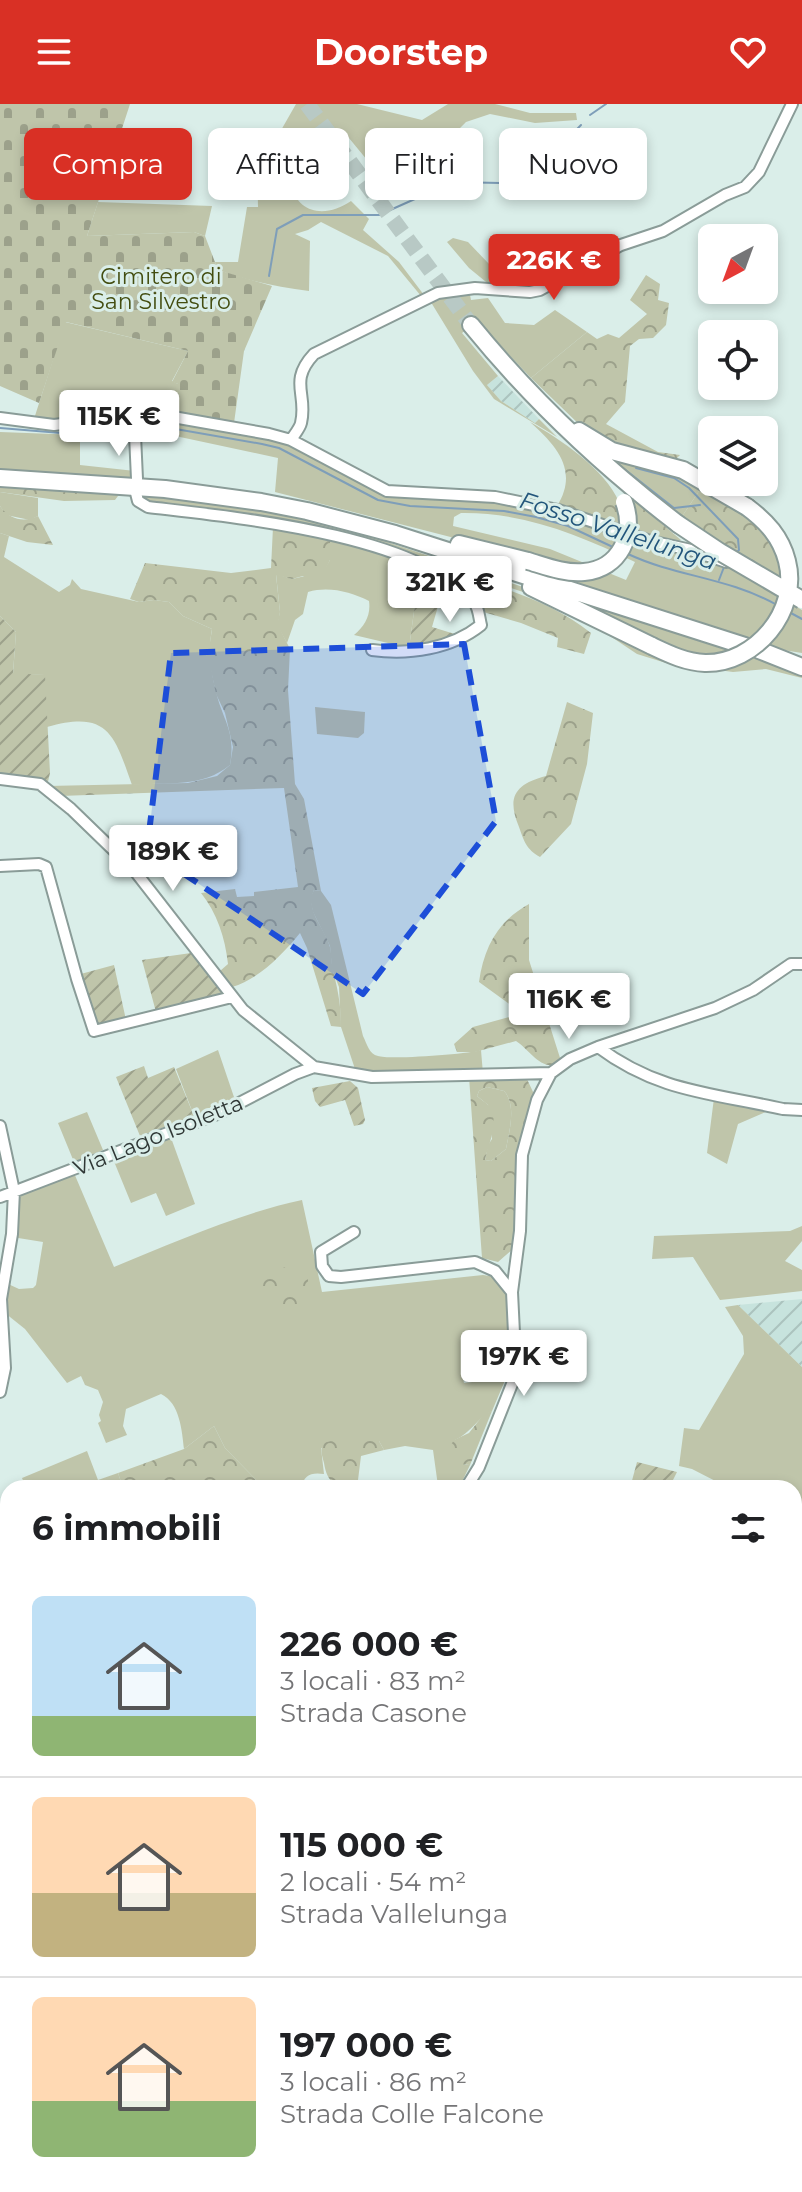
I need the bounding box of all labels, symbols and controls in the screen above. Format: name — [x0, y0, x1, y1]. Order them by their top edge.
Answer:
icon: menu — [32, 30, 76, 74]
text: Doorstep — [314, 30, 488, 74]
icon: heart — [726, 30, 770, 74]
chip: Compra — [24, 128, 192, 200]
chip: Affitta — [208, 128, 349, 200]
chip: Filtri — [365, 128, 483, 200]
chip: Nuovo — [499, 128, 647, 200]
north arrow — [698, 224, 778, 304]
map controls — [698, 224, 778, 496]
pin: 226K € — [489, 234, 619, 302]
text: 226K € — [507, 244, 601, 276]
park label: Cimitero di San Silvestro — [91, 263, 231, 315]
button: locate — [698, 320, 778, 400]
pin: 115K € — [54, 390, 184, 458]
text: 115K € — [77, 400, 161, 432]
button: layers — [698, 416, 778, 496]
water label: Fosso Vallelunga — [516, 485, 720, 576]
pin: 321K € — [385, 556, 515, 624]
text: 321K € — [406, 566, 494, 598]
pin: 189K € — [108, 825, 238, 893]
text: 189K € — [127, 835, 219, 867]
pin: 116K € — [504, 973, 634, 1041]
text: 116K € — [527, 983, 611, 1015]
street label: Via Lago Isoletta — [69, 1089, 247, 1182]
pin: 197K € — [459, 1330, 589, 1398]
text: 197K € — [479, 1340, 569, 1372]
icon: filters — [726, 1506, 770, 1550]
text: 6 immobili — [32, 1507, 221, 1549]
text: 226 000 € — [280, 1623, 458, 1665]
icon: home — [96, 1628, 192, 1724]
text: 3 locali · 83 m² — [280, 1665, 466, 1697]
text: Strada Casone — [280, 1697, 467, 1729]
text: 115 000 € — [280, 1824, 443, 1866]
icon: home — [96, 1829, 192, 1925]
text: 2 locali · 54 m² — [280, 1866, 467, 1898]
text: Strada Vallelunga — [280, 1898, 508, 1930]
text: 197 000 € — [280, 2024, 452, 2066]
icon: home — [96, 2029, 192, 2125]
text: 3 locali · 86 m² — [280, 2066, 467, 2098]
text: Strada Colle Falcone — [280, 2098, 544, 2130]

